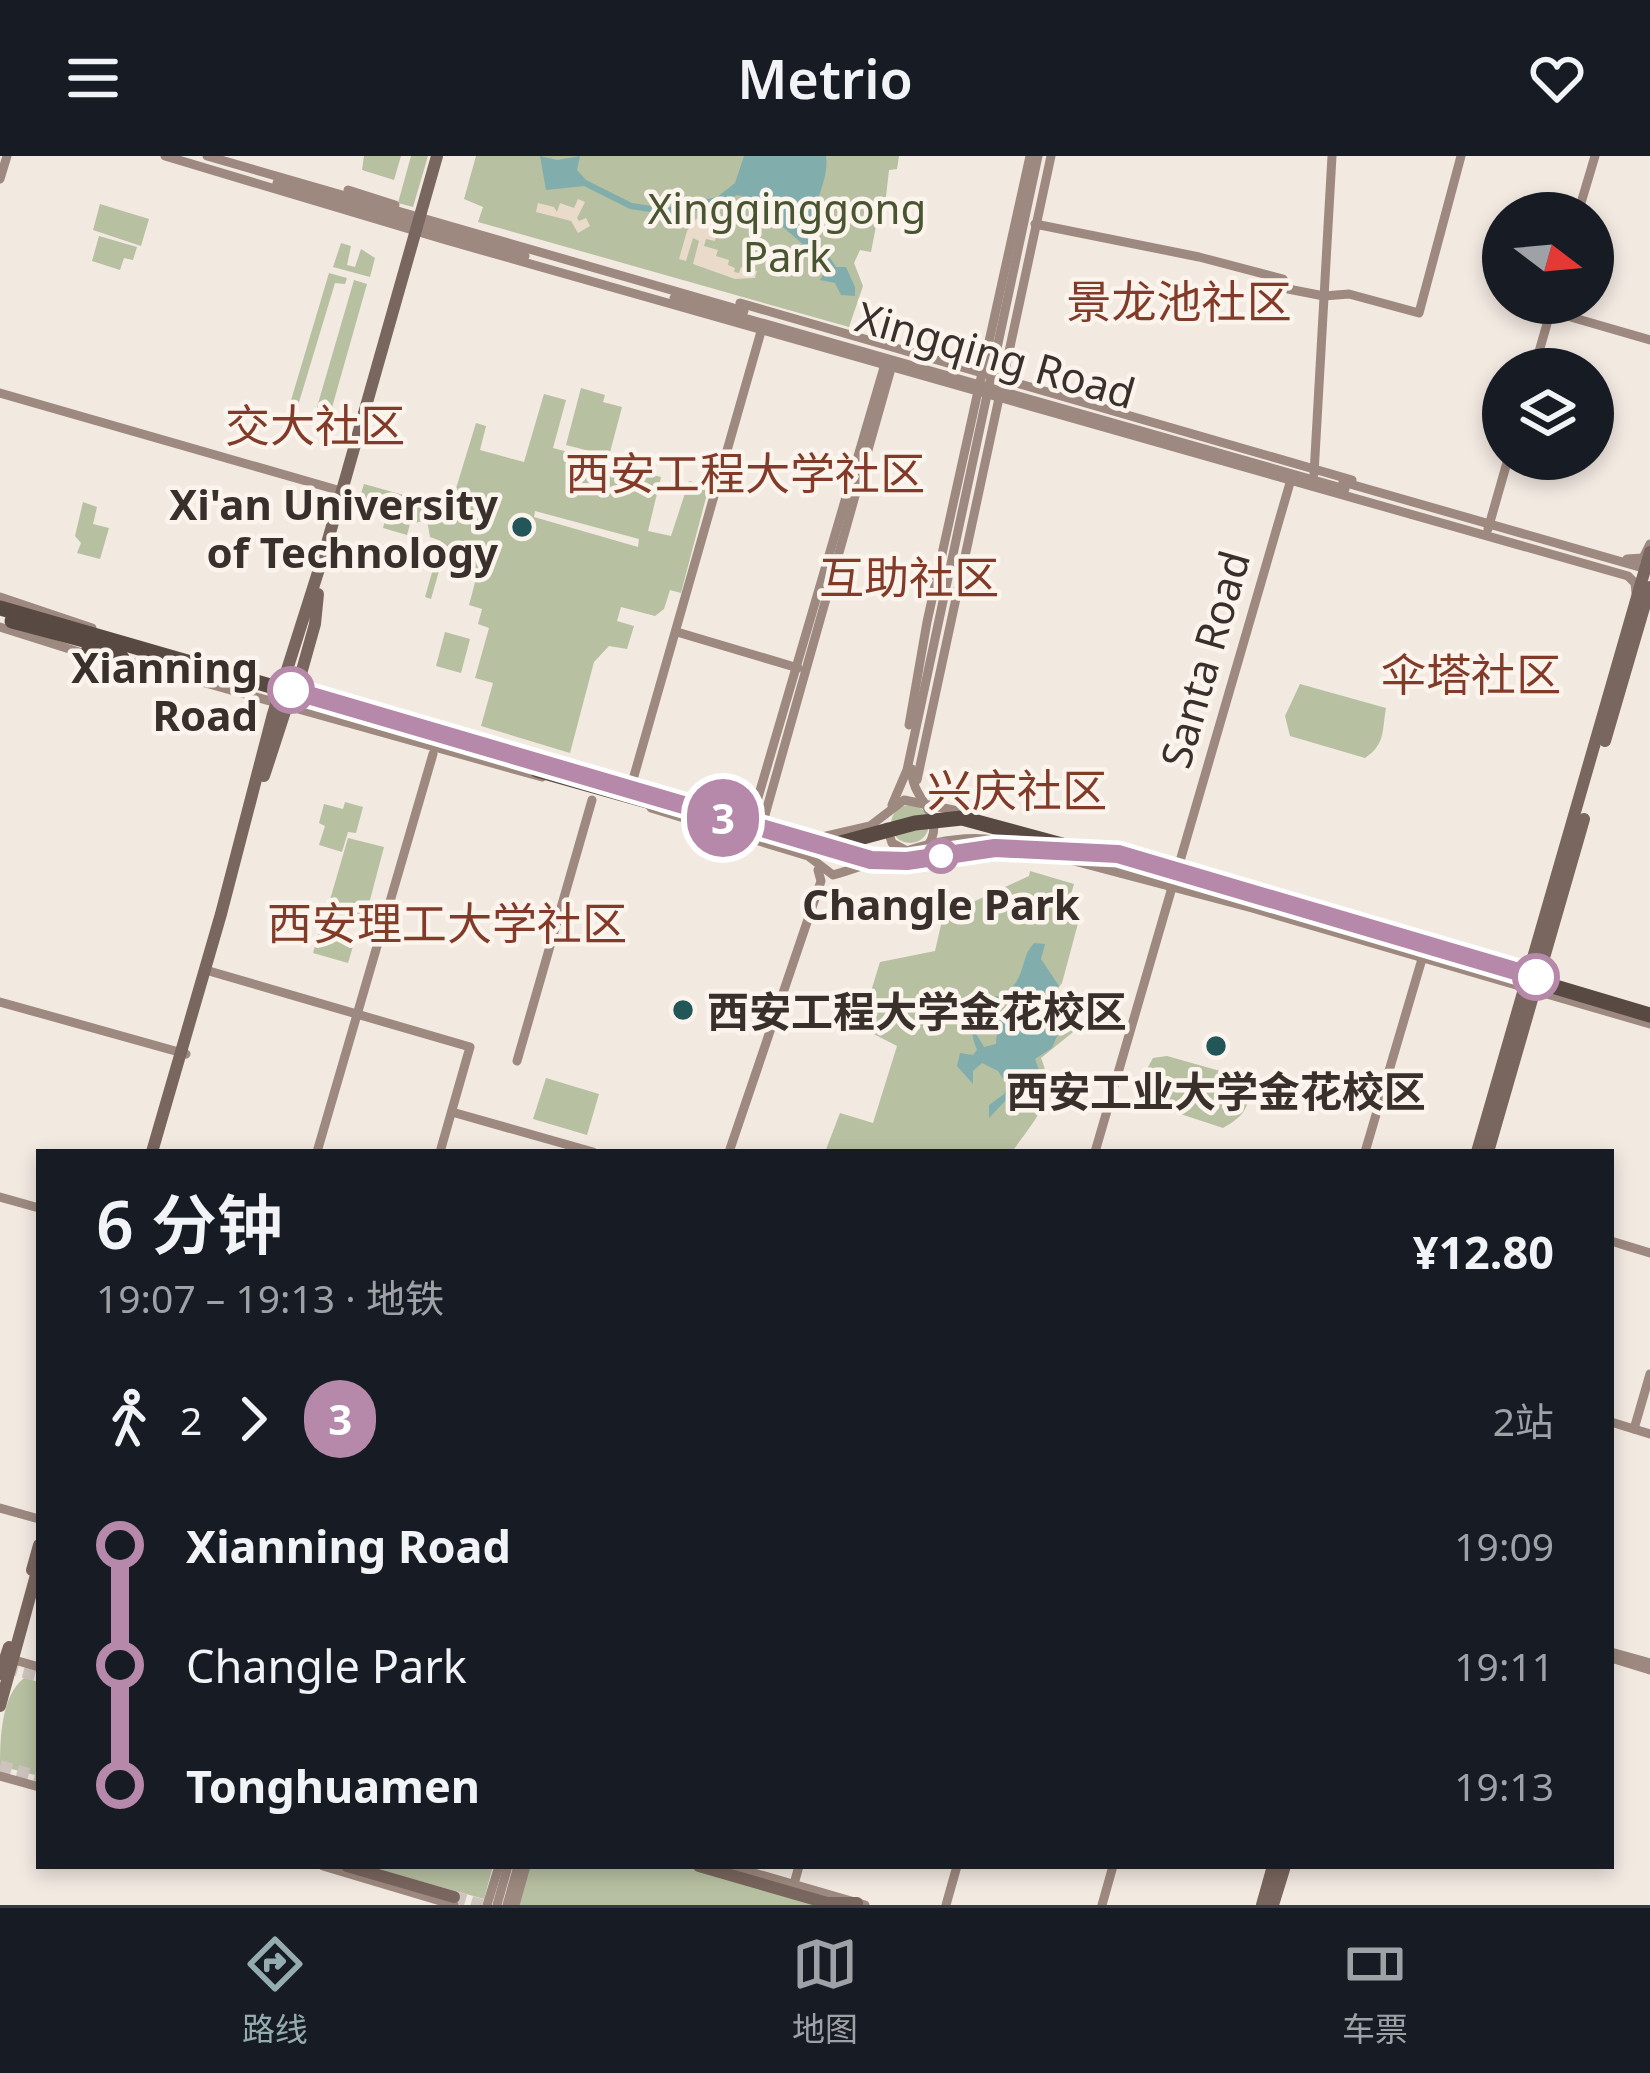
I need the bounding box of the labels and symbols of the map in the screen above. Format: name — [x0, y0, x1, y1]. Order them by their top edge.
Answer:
park label: Xingqinggong Park — [648, 179, 926, 284]
north arrow — [1482, 192, 1614, 324]
district label: 景龙池社区 — [1066, 270, 1292, 331]
street label: Xingqing Road — [850, 287, 1142, 421]
district label: 交大社区 — [225, 394, 405, 455]
district label: 西安工程大学社区 — [565, 442, 925, 503]
place label: Xi'an University of Technology — [169, 475, 498, 580]
marker: Xi'an University of Technology — [509, 514, 535, 540]
street label: Santa Road — [1146, 544, 1262, 774]
district label: 互助社区 — [819, 546, 999, 607]
place label: Xianning Road — [71, 638, 258, 743]
district label: 伞塔社区 — [1381, 643, 1561, 704]
marker: Xianning Road — [269, 668, 313, 712]
district label: 兴庆社区 — [927, 759, 1107, 820]
line badge: 3 — [684, 779, 762, 857]
marker: Changle Park — [925, 840, 957, 872]
place label: Changle Park — [802, 875, 1081, 932]
district label: 西安理工大学社区 — [267, 892, 627, 953]
unlabelled marker — [1514, 955, 1558, 999]
place label: 西安工程大学金花校区 — [707, 982, 1127, 1039]
marker: 西安工程大学金花校区 — [670, 997, 696, 1023]
marker: 西安工业大学金花校区 — [1203, 1033, 1229, 1059]
place label: 西安工业大学金花校区 — [1006, 1062, 1426, 1119]

